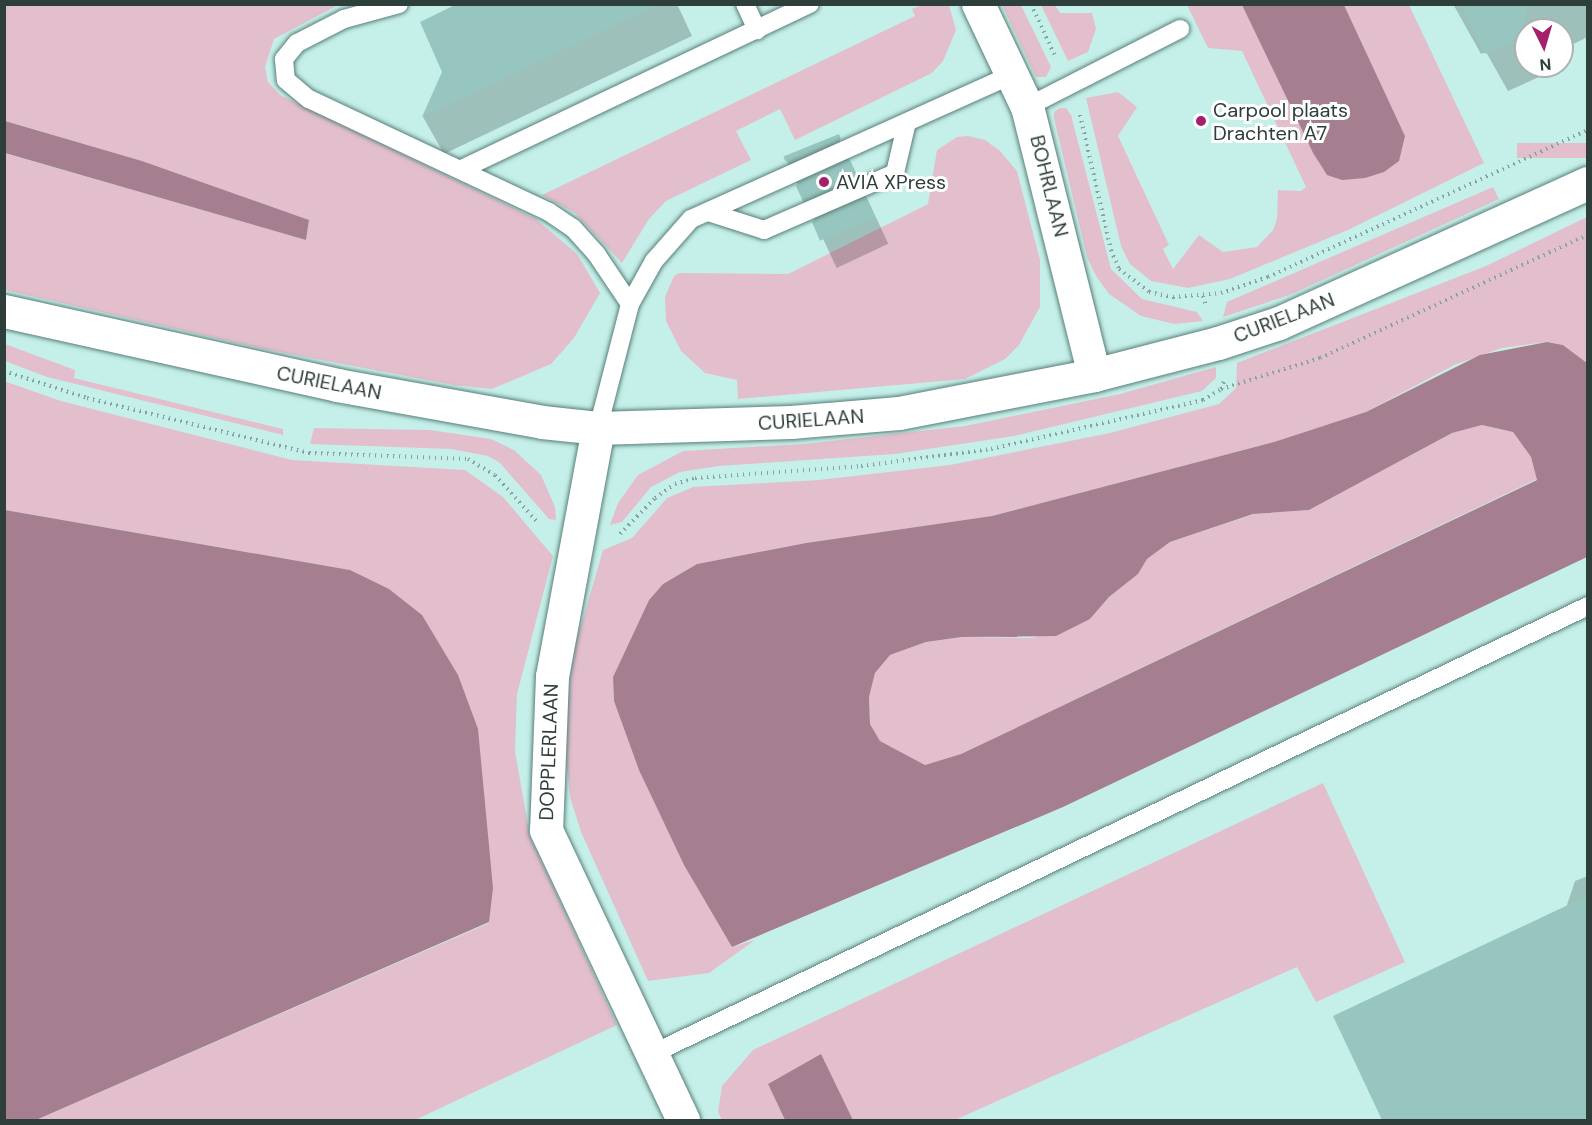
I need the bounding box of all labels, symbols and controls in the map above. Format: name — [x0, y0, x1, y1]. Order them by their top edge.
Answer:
north arrow — [1514, 18, 1574, 78]
text: N — [1539, 53, 1552, 75]
place label: Carpool plaats Drachten A7 — [1213, 98, 1348, 145]
marker: Carpool plaats Drachten A7 — [1194, 114, 1208, 128]
street label: BOHRLAAN — [1025, 133, 1073, 239]
place label: AVIA XPress — [836, 170, 946, 194]
marker: AVIA XPress — [817, 175, 831, 189]
street label: CURIELAAN — [1230, 288, 1338, 348]
street label: CURIELAAN — [275, 361, 383, 405]
street label: CURIELAAN — [757, 404, 865, 436]
street label: DOPPLERLAAN — [535, 683, 563, 821]

